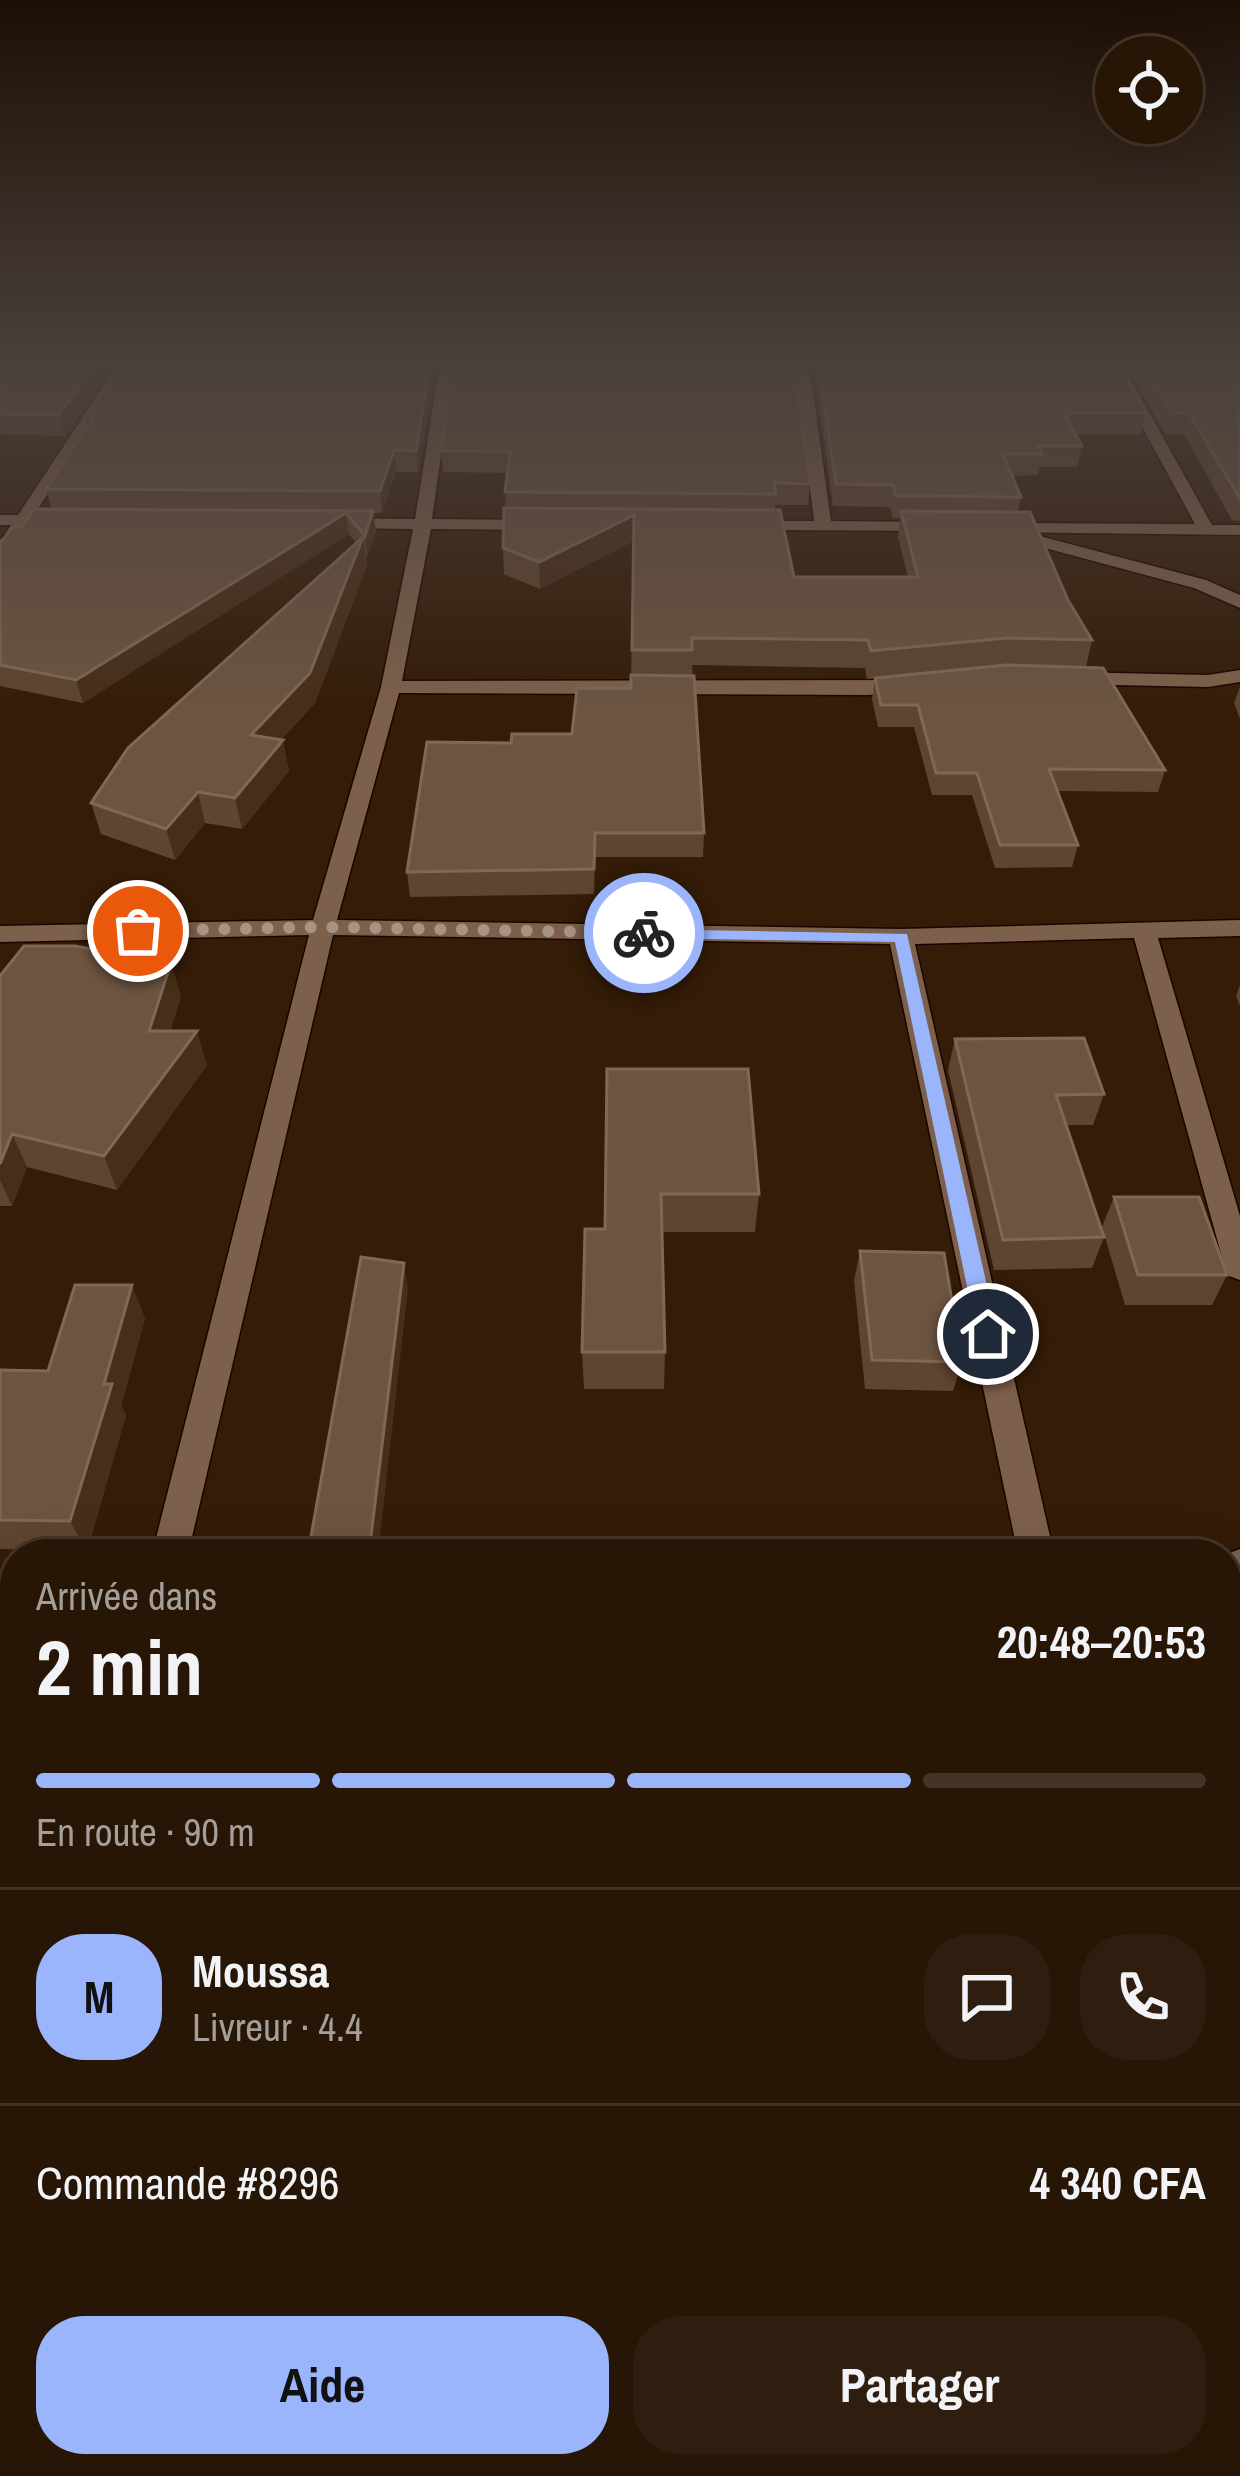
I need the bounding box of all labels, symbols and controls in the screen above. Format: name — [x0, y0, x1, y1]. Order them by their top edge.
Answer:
map controls — [1095, 36, 1203, 144]
button: locate — [1095, 36, 1203, 144]
courier — [584, 873, 704, 993]
pin — [87, 880, 189, 982]
icon: bag — [105, 898, 171, 964]
icon: bike — [611, 900, 677, 966]
pin — [937, 1283, 1039, 1385]
icon: home — [955, 1301, 1021, 1367]
text: Arrivée dans — [36, 1570, 217, 1622]
text: 20:48–20:53 — [997, 1611, 1206, 1672]
text: 2 min — [36, 1614, 203, 1719]
text: En route · 90 m — [36, 1806, 255, 1858]
button: chat — [924, 1934, 1050, 2060]
button: phone — [1080, 1934, 1206, 2060]
text: Moussa — [192, 1940, 329, 2001]
text: M — [84, 1966, 114, 2027]
text: Livreur · 4.4 — [192, 2001, 363, 2053]
text: Commande #8296 — [36, 2152, 340, 2213]
text: 4 340 CFA — [1030, 2152, 1206, 2213]
button: Aide — [36, 2316, 609, 2454]
button: Partager — [633, 2316, 1206, 2454]

